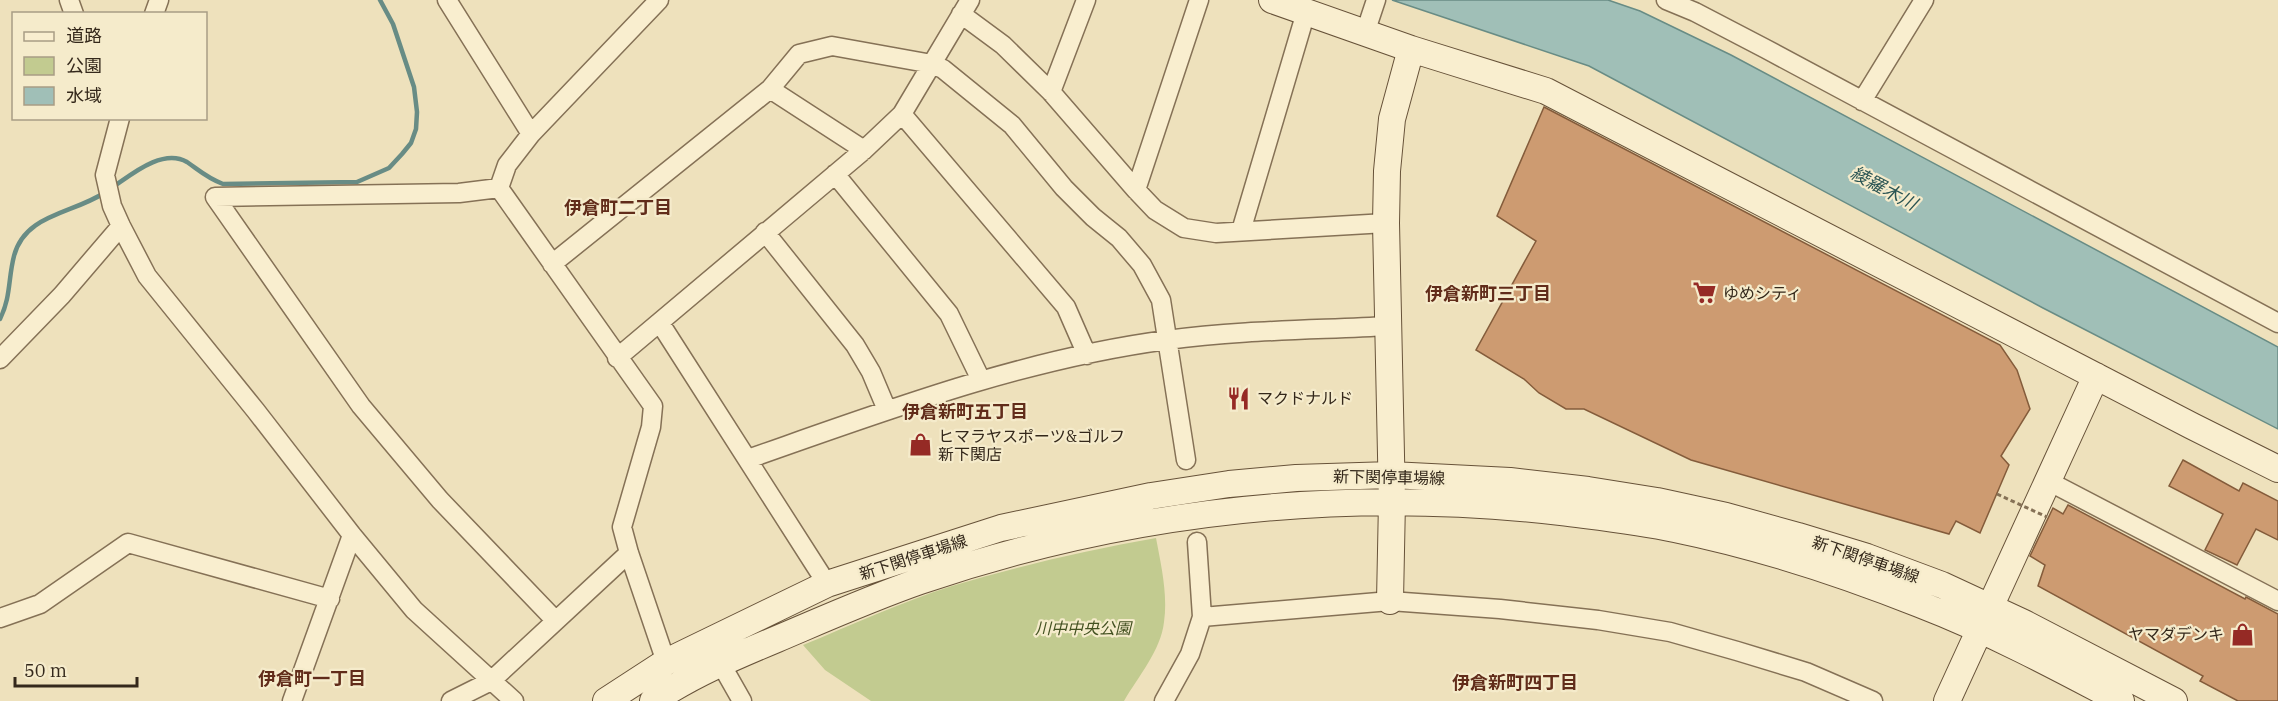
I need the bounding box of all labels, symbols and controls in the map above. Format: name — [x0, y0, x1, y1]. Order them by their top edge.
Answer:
legend — [12, 12, 207, 120]
text: 道路 — [66, 24, 102, 47]
text: 公園 — [66, 54, 102, 77]
text: 水域 — [66, 84, 102, 107]
water label: 綾羅木川 — [1847, 161, 1923, 216]
district label: 伊倉町二丁目 — [564, 196, 672, 219]
supermarket icon: ゆめシティ — [1692, 280, 1718, 306]
district label: 伊倉新町三丁目 — [1425, 282, 1551, 305]
place label: ゆめシティ — [1723, 283, 1802, 303]
restaurant icon: マクドナルド — [1226, 385, 1252, 411]
place label: マクドナルド — [1257, 388, 1353, 408]
district label: 伊倉新町五丁目 — [902, 400, 1028, 423]
place label: ヒマラヤスポーツ&ゴルフ 新下関店 — [938, 426, 1125, 464]
shop icon: ヒマラヤスポーツ&ゴルフ 新下関店 — [907, 432, 933, 458]
street label: 新下関停車場線 — [1333, 466, 1445, 488]
street label: 新下関停車場線 — [857, 530, 969, 584]
street label: 新下関停車場線 — [1810, 531, 1922, 587]
park label: 川中中央公園 — [1035, 618, 1133, 638]
shop icon: ヤマダデンキ — [2229, 621, 2255, 647]
place label: ヤマダデンキ — [2128, 624, 2224, 644]
scale bar — [15, 650, 136, 688]
text: 50 m — [24, 659, 67, 682]
district label: 伊倉町一丁目 — [258, 667, 366, 690]
district label: 伊倉新町四丁目 — [1452, 671, 1578, 694]

